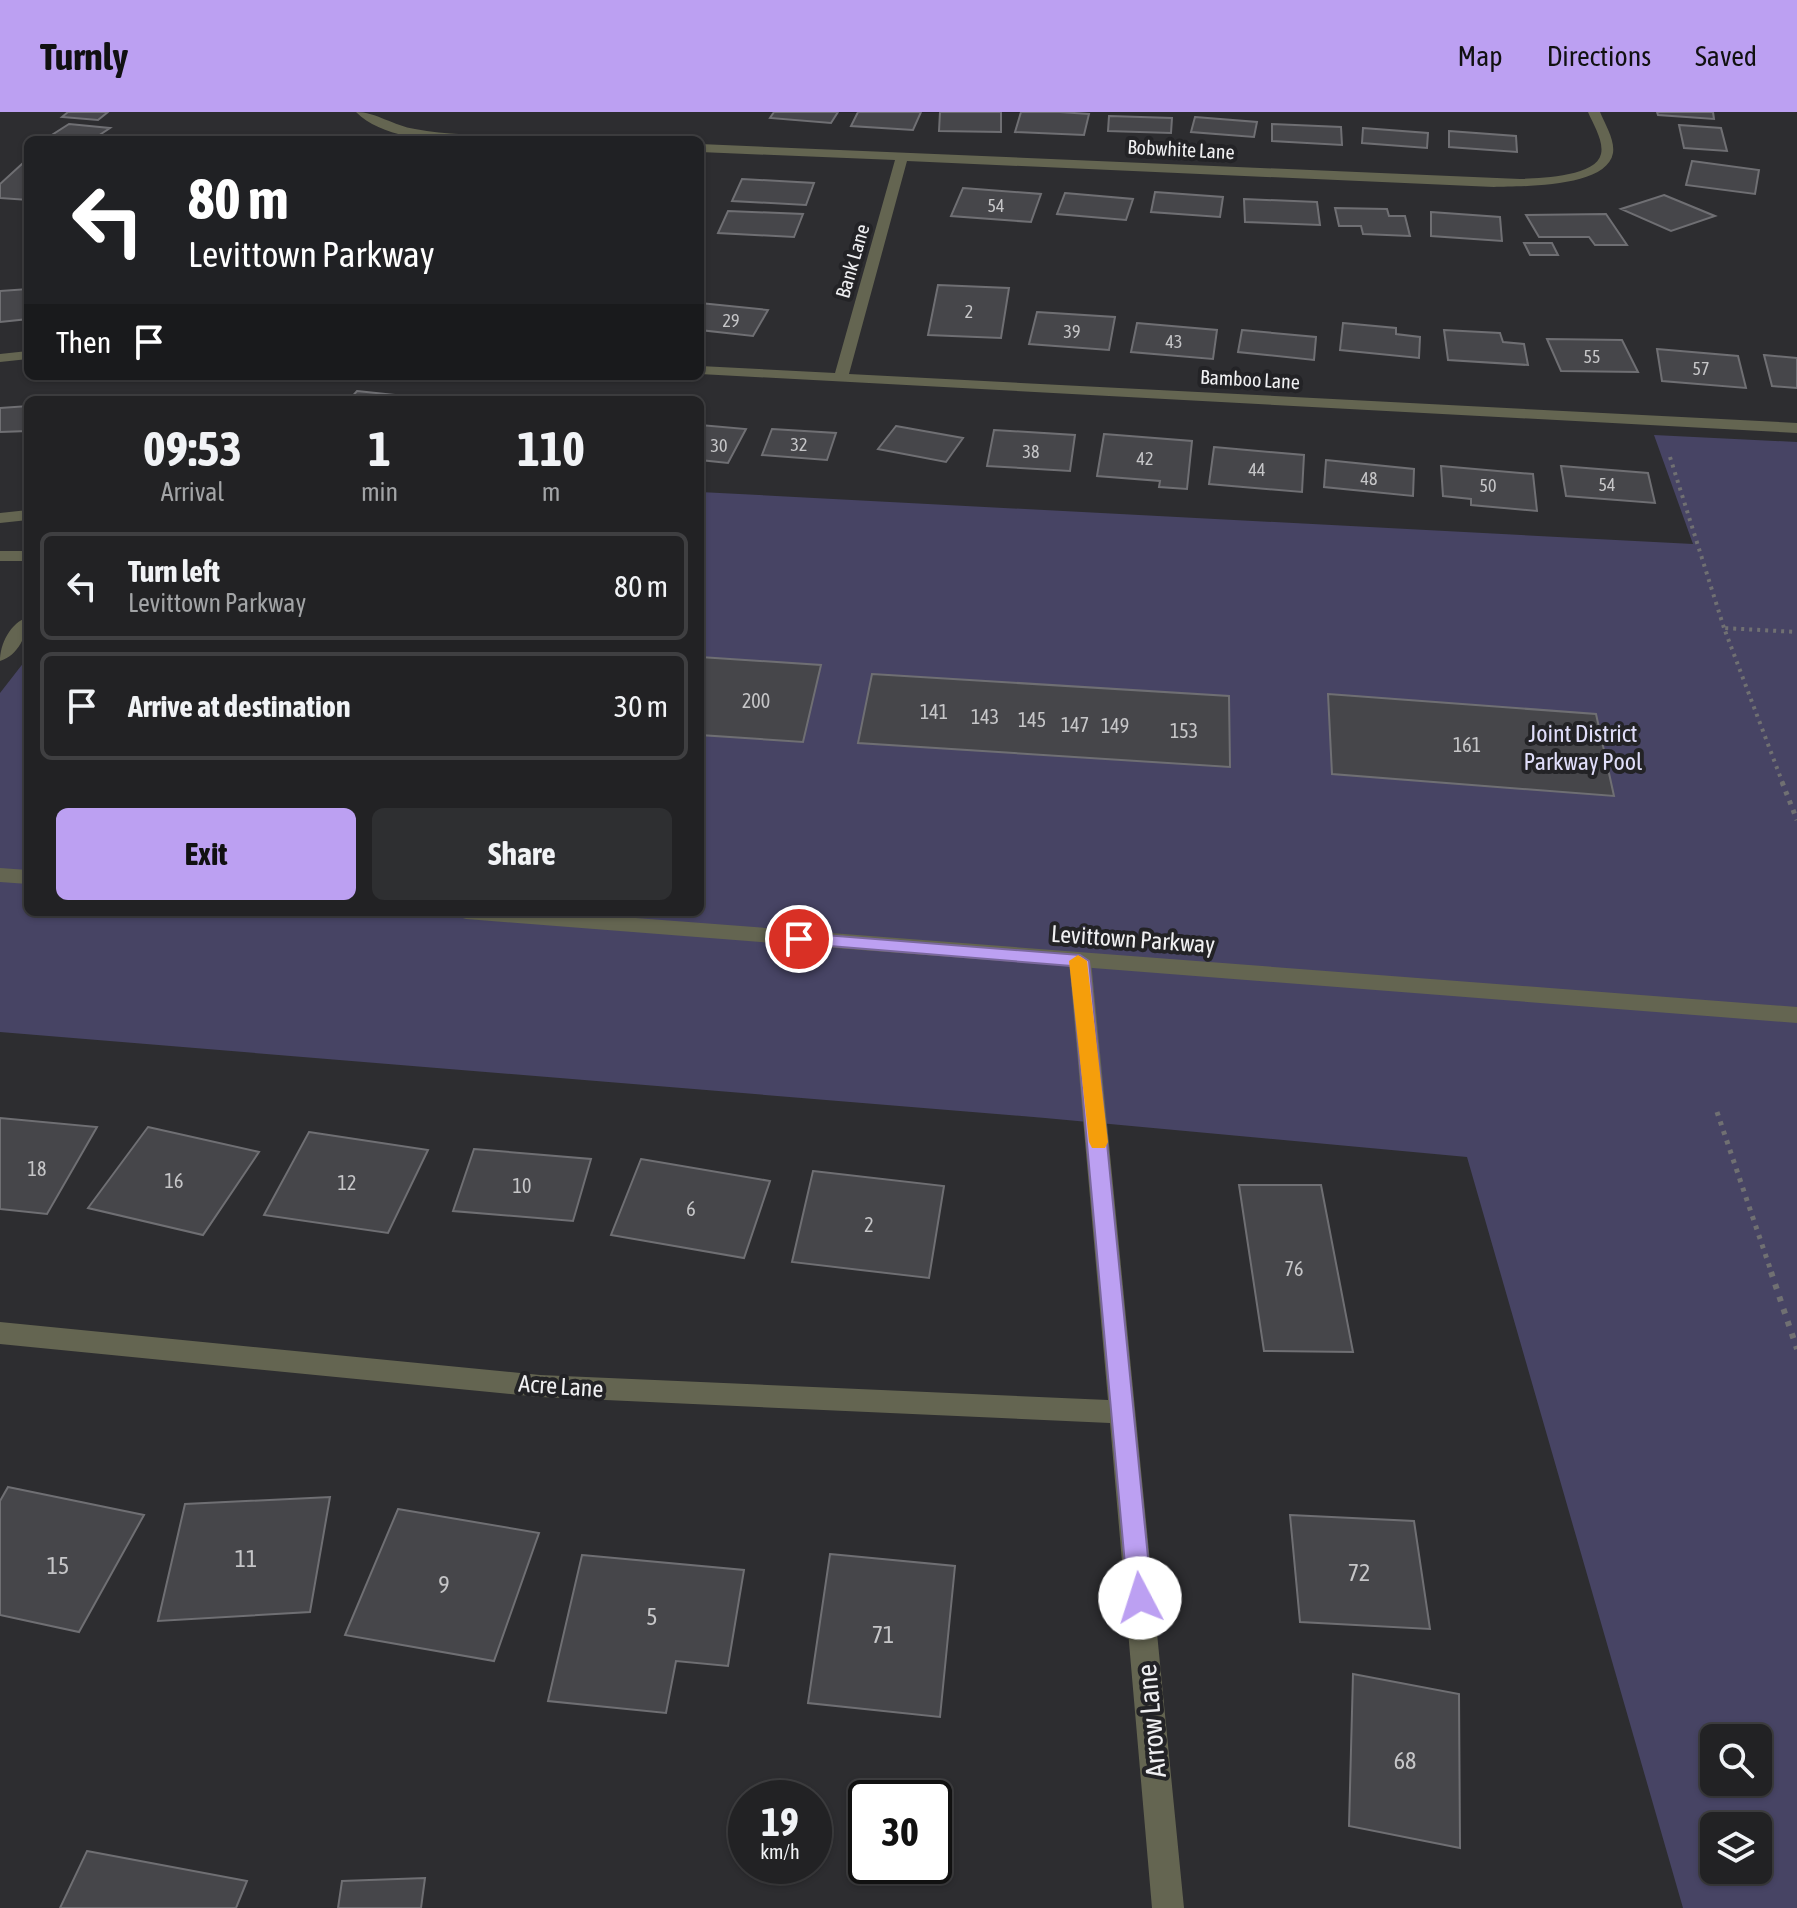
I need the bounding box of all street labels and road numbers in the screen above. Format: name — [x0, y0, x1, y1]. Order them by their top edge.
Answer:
street label: Bobwhite Lane — [1127, 135, 1235, 163]
street label: Bank Lane — [830, 221, 874, 301]
street label: Bamboo Lane — [1199, 365, 1301, 393]
street label: Levittown Parkway — [1050, 920, 1216, 958]
street label: Acre Lane — [518, 1370, 604, 1402]
street label: Arrow Lane — [1130, 1663, 1172, 1779]

